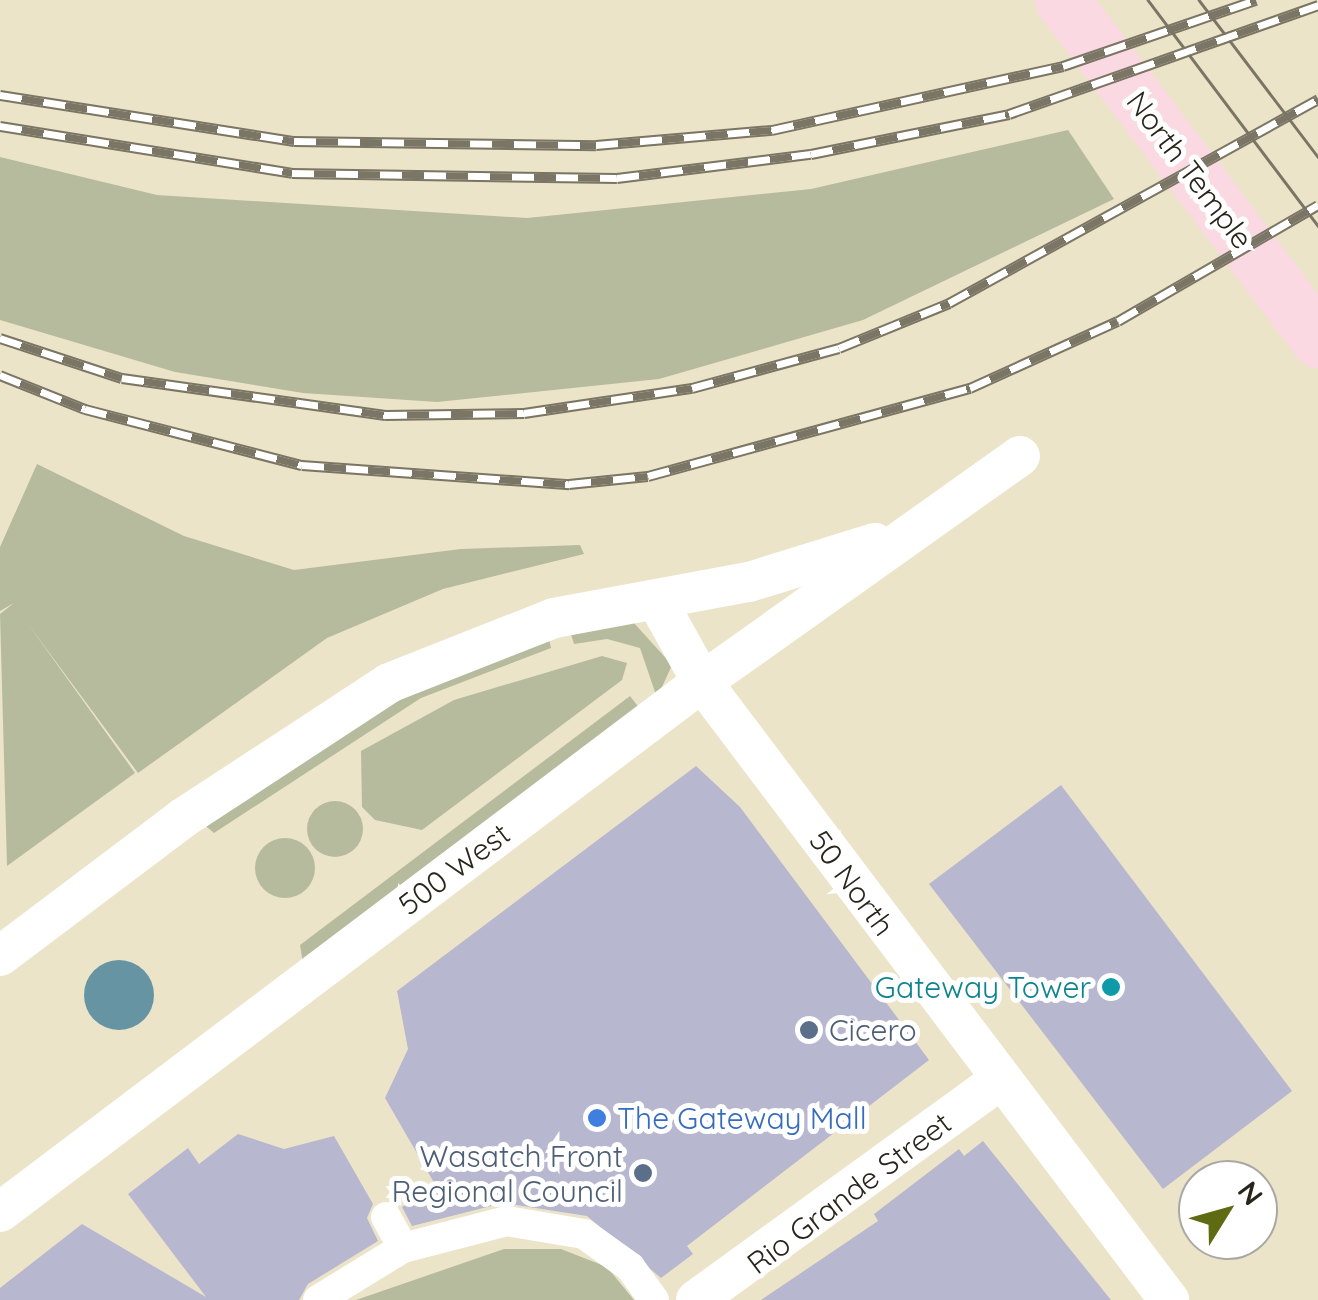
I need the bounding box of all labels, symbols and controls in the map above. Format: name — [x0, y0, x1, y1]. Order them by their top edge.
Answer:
street label: North Temple — [1119, 84, 1261, 256]
street label: 500 West — [391, 816, 517, 922]
street label: 50 North — [802, 823, 902, 943]
place label: Gateway Tower — [875, 969, 1091, 1005]
marker: Gateway Tower — [1100, 976, 1122, 998]
place label: Cicero — [829, 1012, 917, 1048]
marker: Cicero — [798, 1019, 820, 1041]
place label: The Gateway Mall — [617, 1100, 867, 1136]
street label: Rio Grande Street — [740, 1105, 958, 1281]
marker: The Gateway Mall — [586, 1107, 608, 1129]
place label: Wasatch Front Regional Council — [391, 1138, 623, 1208]
north arrow — [1178, 1160, 1278, 1260]
marker: Wasatch Front Regional Council — [632, 1162, 654, 1184]
text: N — [1231, 1174, 1271, 1212]

